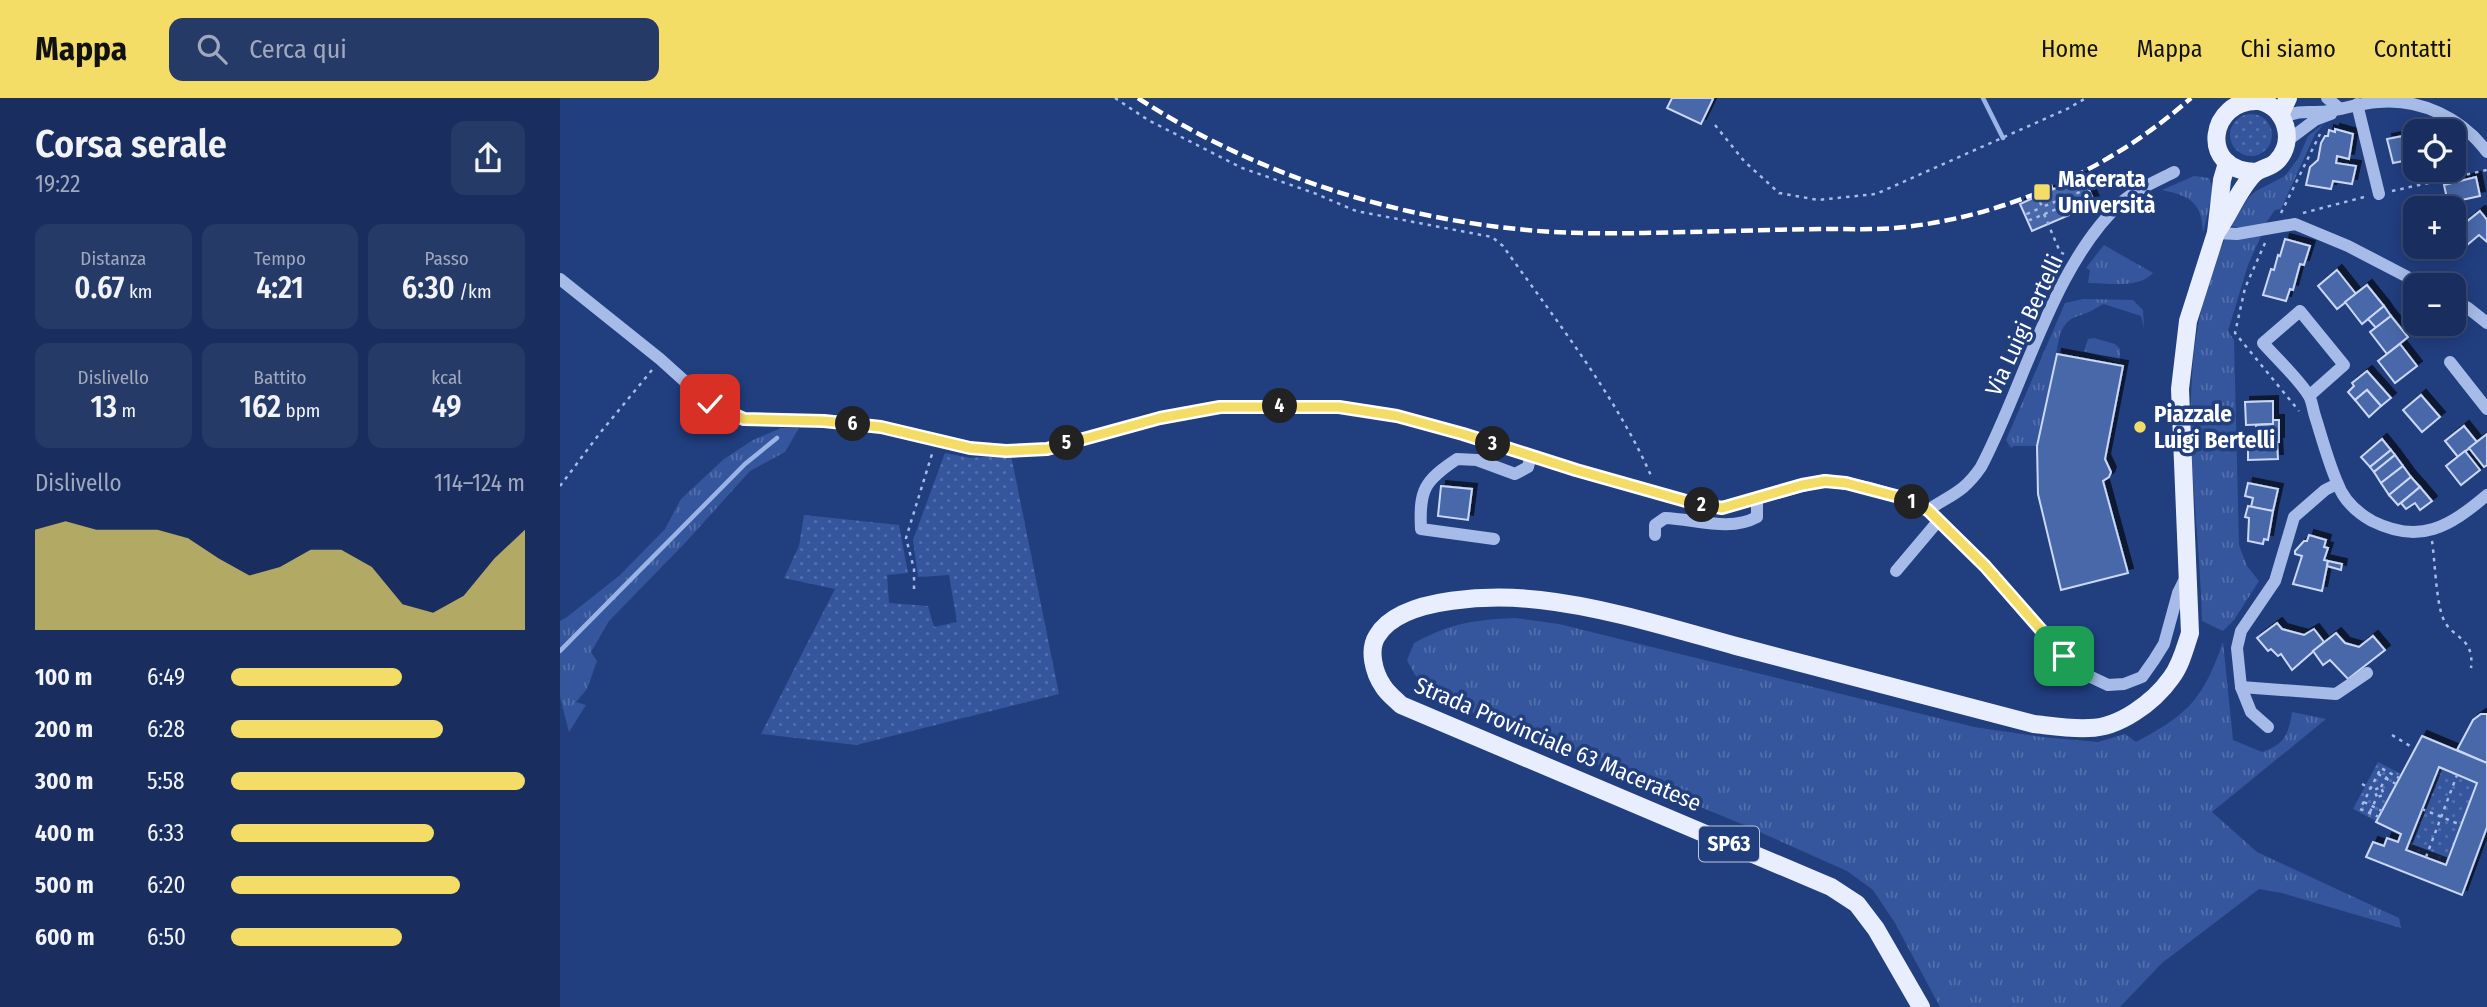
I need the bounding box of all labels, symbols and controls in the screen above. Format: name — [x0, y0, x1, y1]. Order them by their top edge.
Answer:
search box — [169, 18, 659, 81]
text: Mappa — [35, 29, 127, 69]
icon: search — [193, 30, 231, 68]
text: Cerca qui — [249, 34, 347, 65]
text: Home — [2041, 35, 2098, 63]
text: Mappa — [2136, 35, 2202, 63]
text: Chi siamo — [2240, 35, 2336, 63]
text: Contatti — [2374, 35, 2452, 63]
map controls — [2403, 119, 2466, 336]
button: locate — [2403, 119, 2466, 182]
text: Corsa serale — [35, 121, 227, 167]
button: share — [451, 121, 525, 195]
place label: Macerata Università — [2058, 165, 2155, 219]
text: 19:22 — [35, 170, 80, 198]
marker: Macerata Università — [2032, 182, 2052, 202]
button: + — [2403, 196, 2466, 259]
text: Distanza — [80, 247, 146, 270]
text: Tempo — [254, 247, 306, 270]
text: Passo — [425, 247, 469, 270]
street label: Via Luigi Bertelli — [1979, 250, 2069, 400]
text: 0.67 — [74, 270, 124, 306]
text: 4:21 — [256, 270, 304, 306]
text: 6:30 — [402, 270, 455, 306]
button: − — [2403, 273, 2466, 336]
text: km — [124, 280, 152, 303]
text: /km — [455, 280, 492, 303]
text: Dislivello — [78, 366, 149, 389]
text: Battito — [254, 366, 306, 389]
text: kcal — [431, 366, 462, 389]
pin — [680, 374, 740, 434]
icon: check — [691, 385, 729, 423]
pin: 4 — [1262, 388, 1298, 424]
text: 13 — [91, 389, 117, 425]
text: 162 — [240, 389, 281, 425]
text: 49 — [432, 389, 462, 425]
text: 4 — [1275, 394, 1284, 417]
text: m — [117, 399, 136, 422]
text: bpm — [281, 399, 320, 422]
place label: Piazzale Luigi Bertelli — [2154, 400, 2275, 454]
pin: 6 — [836, 406, 870, 442]
text: 6 — [848, 412, 857, 435]
marker: Piazzale Luigi Bertelli — [2132, 419, 2148, 435]
pin: 5 — [1050, 426, 1084, 460]
pin: 3 — [1476, 426, 1510, 462]
text: 5 — [1062, 431, 1071, 454]
text: 3 — [1488, 432, 1497, 455]
text: Dislivello — [35, 469, 121, 497]
text: 114–124 m — [434, 469, 525, 497]
pin: 1 — [1894, 484, 1930, 520]
pin: 2 — [1684, 488, 1720, 522]
text: 1 — [1907, 490, 1916, 513]
text: 2 — [1697, 493, 1706, 516]
pin — [2034, 626, 2094, 686]
icon: arrive — [2045, 637, 2083, 675]
text: 100 m — [35, 663, 92, 691]
text: 6:49 — [147, 663, 185, 691]
street label: Strada Provinciale 63 Maceratese — [1410, 671, 1706, 817]
text: 200 m — [35, 715, 93, 743]
text: 6:28 — [147, 715, 185, 743]
text: 300 m — [35, 767, 93, 795]
text: 5:58 — [147, 767, 185, 795]
text: 400 m — [35, 819, 94, 847]
text: 6:33 — [147, 819, 184, 847]
road number: SP63 — [1699, 826, 1759, 862]
text: 500 m — [35, 871, 94, 899]
text: 6:20 — [147, 871, 185, 899]
text: 600 m — [35, 923, 94, 951]
text: 6:50 — [147, 923, 186, 951]

